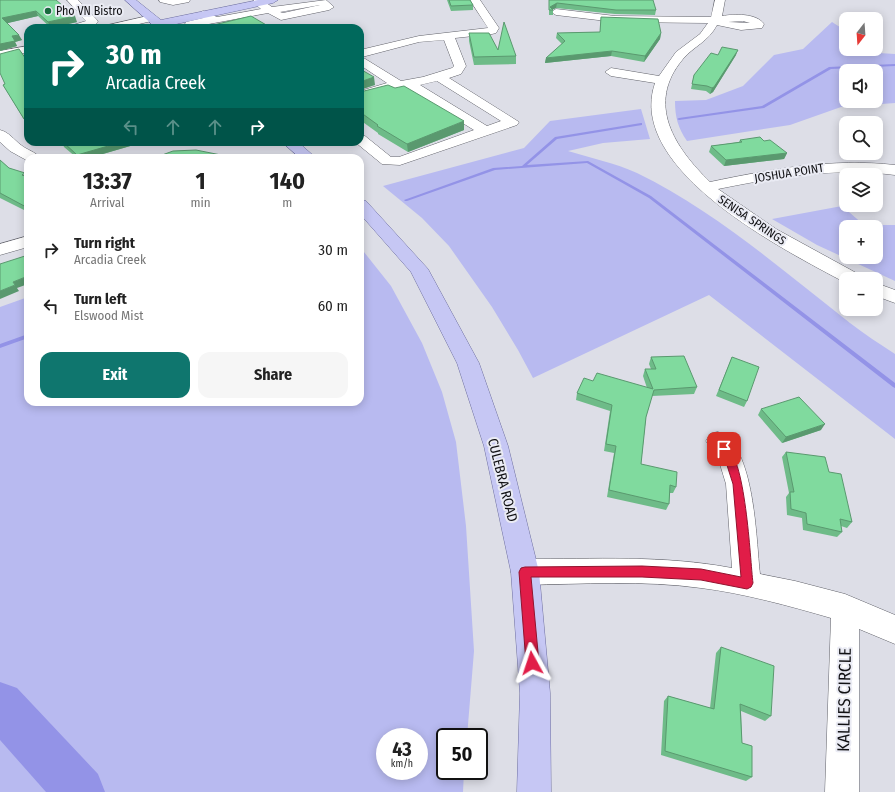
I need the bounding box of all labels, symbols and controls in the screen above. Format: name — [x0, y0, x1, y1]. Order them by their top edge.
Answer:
place label: Pho VN Bistro — [56, 4, 123, 18]
marker: Pho VN Bistro — [43, 6, 53, 16]
north arrow — [839, 12, 883, 56]
map controls — [839, 12, 883, 316]
text: 30 m — [106, 38, 162, 71]
icon: right — [40, 40, 92, 92]
button: sound — [839, 64, 883, 108]
text: Arcadia Creek — [106, 72, 206, 94]
icon: left — [120, 116, 142, 138]
icon: ahead — [162, 116, 184, 138]
icon: ahead — [204, 116, 226, 138]
icon: right — [246, 116, 268, 138]
button: search — [839, 116, 883, 160]
street label: JOSHUA POINT — [753, 161, 825, 185]
text: 13:37 — [83, 167, 132, 195]
text: 1 — [196, 167, 206, 195]
text: 140 — [270, 167, 305, 195]
button: layers — [839, 168, 883, 212]
street label: SENISA SPRINGS — [715, 192, 789, 248]
text: Arrival — [90, 195, 125, 210]
text: min — [191, 195, 211, 210]
text: m — [282, 195, 292, 210]
button: + — [839, 220, 883, 264]
text: Turn right — [74, 234, 135, 252]
icon: right — [40, 239, 62, 261]
text: 30 m — [318, 241, 348, 259]
text: Arcadia Creek — [74, 252, 146, 267]
button: − — [839, 272, 883, 316]
text: Turn left — [74, 290, 127, 308]
icon: left — [40, 295, 62, 317]
text: 60 m — [318, 297, 348, 315]
text: Elswood Mist — [74, 308, 143, 323]
button: Exit — [40, 352, 190, 398]
button: Share — [198, 352, 348, 398]
pin — [707, 432, 741, 466]
street label: CULEBRA ROAD — [484, 437, 521, 524]
icon: arrive — [713, 438, 735, 460]
position arrow — [511, 642, 553, 684]
street label: KALLIES CIRCLE — [833, 648, 856, 752]
speed limit sign: 50 — [436, 728, 488, 780]
text: 43 — [392, 737, 412, 761]
text: km/h — [391, 758, 413, 770]

